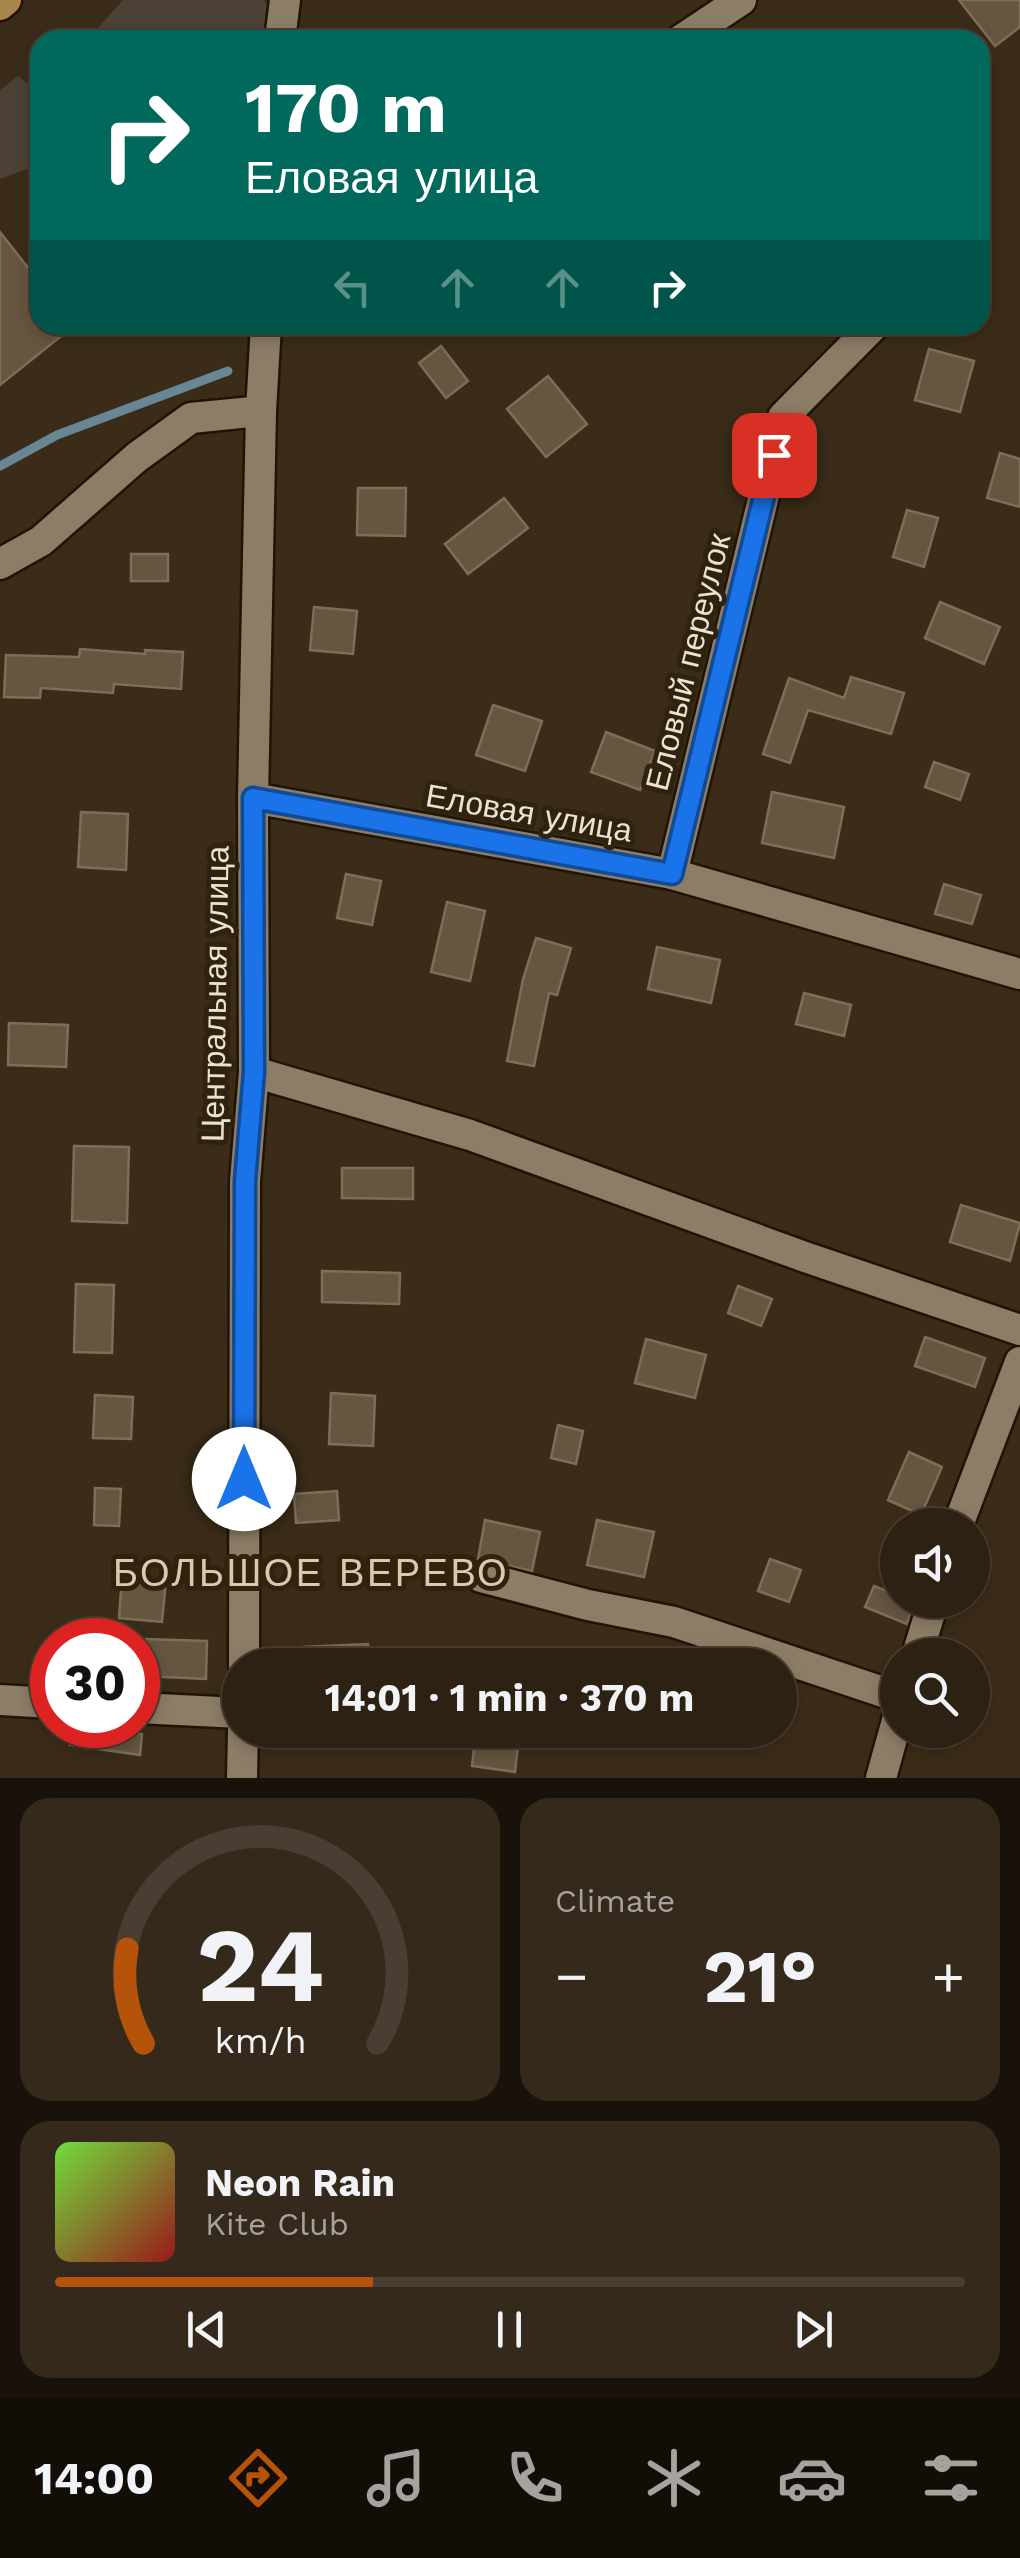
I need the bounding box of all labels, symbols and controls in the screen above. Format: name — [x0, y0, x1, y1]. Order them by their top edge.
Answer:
text: 170 m — [245, 67, 447, 149]
icon: right — [80, 70, 210, 200]
text: Еловая улица — [245, 151, 539, 204]
icon: left — [325, 260, 380, 315]
icon: ahead — [430, 260, 485, 315]
icon: ahead — [535, 260, 590, 315]
icon: right — [640, 260, 695, 315]
pin — [732, 413, 817, 498]
icon: arrive — [747, 428, 802, 483]
street label: Еловый переулок — [638, 529, 739, 794]
street label: Еловая улица — [423, 776, 635, 850]
street label: Центральная улица — [193, 845, 237, 1143]
position arrow — [192, 1427, 296, 1531]
map controls — [880, 1508, 990, 1748]
button: sound — [880, 1508, 990, 1618]
district label: БОЛЬШОЕ ВЕРЕВО — [113, 1551, 509, 1595]
speed limit sign: 30 — [30, 1618, 160, 1748]
button: search — [880, 1638, 990, 1748]
text: 14:01 · 1 min · 370 m — [325, 1676, 694, 1720]
text: Climate — [555, 1882, 675, 1920]
text: 24 — [196, 1904, 324, 2026]
text: 21° — [703, 1932, 817, 2020]
text: − — [555, 1944, 588, 2008]
text: + — [932, 1944, 965, 2008]
text: km/h — [214, 2020, 306, 2062]
text: Neon Rain — [205, 2161, 395, 2205]
text: Kite Club — [205, 2205, 349, 2243]
icon: previous — [179, 2302, 234, 2357]
icon: pause — [482, 2302, 537, 2357]
icon: next — [786, 2302, 841, 2357]
icon: directions — [223, 2443, 293, 2513]
icon: music — [361, 2443, 431, 2513]
icon: phone — [500, 2443, 570, 2513]
icon: climate — [639, 2443, 709, 2513]
icon: car — [777, 2443, 847, 2513]
icon: filters — [916, 2443, 986, 2513]
text: 14:00 — [34, 2452, 154, 2505]

